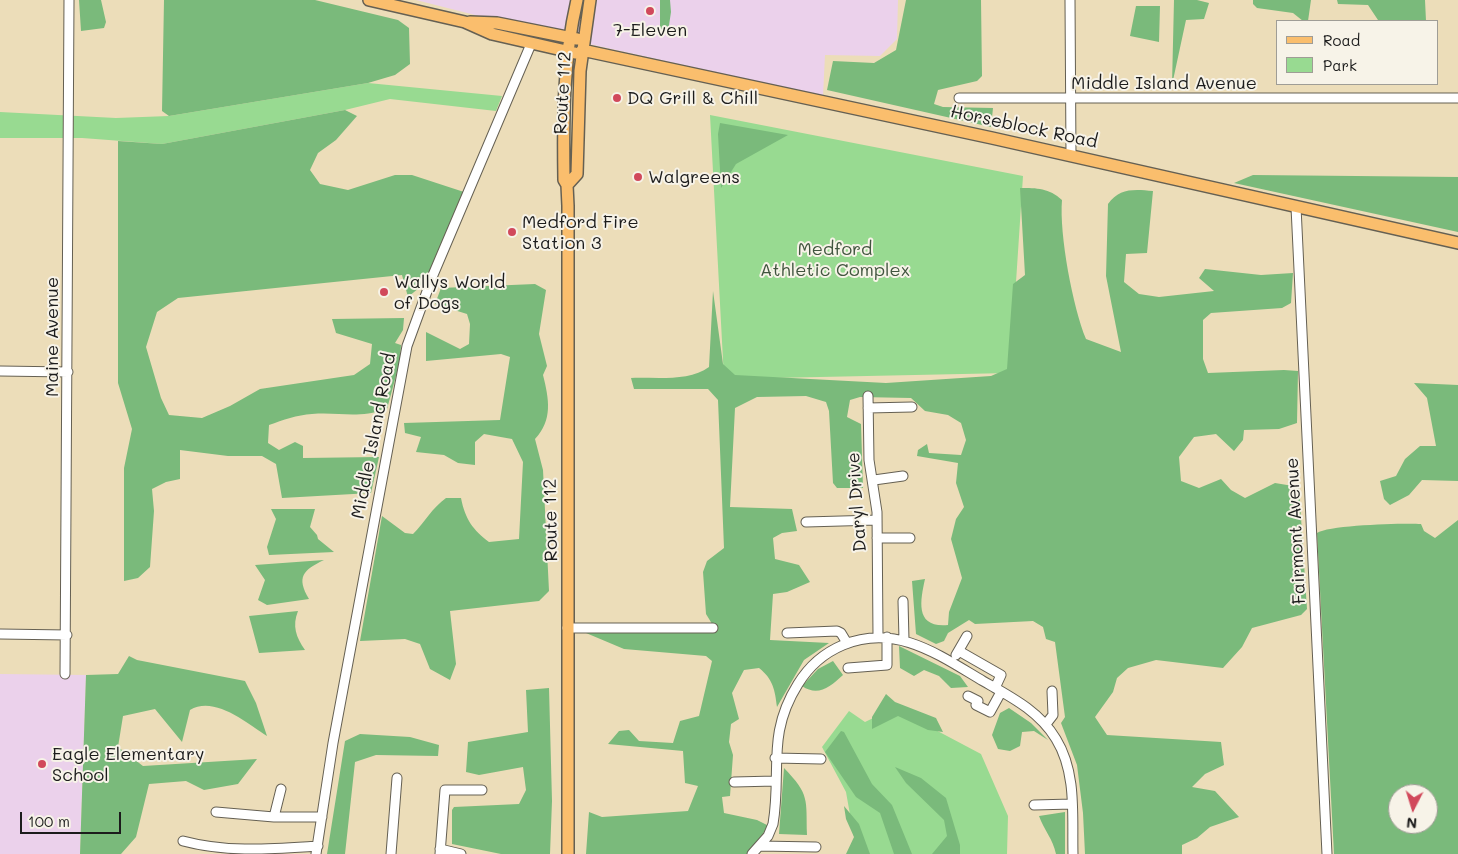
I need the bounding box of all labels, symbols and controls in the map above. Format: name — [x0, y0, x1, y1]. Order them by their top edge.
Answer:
marker: 7-Eleven — [644, 5, 656, 17]
place label: 7-Eleven — [613, 19, 687, 41]
legend — [1276, 20, 1438, 85]
text: Road — [1323, 30, 1360, 50]
street label: Route 112 — [550, 51, 576, 135]
text: Park — [1323, 55, 1357, 75]
street label: Middle Island Avenue — [1071, 72, 1257, 94]
place label: DQ Grill & Chill — [627, 87, 758, 109]
marker: DQ Grill & Chill — [611, 92, 623, 104]
street label: Horseblock Road — [948, 101, 1100, 153]
place label: Walgreens — [648, 166, 740, 188]
marker: Walgreens — [632, 171, 644, 183]
place label: Medford Fire Station 3 — [522, 211, 639, 253]
marker: Medford Fire Station 3 — [506, 226, 518, 238]
park label: Medford Athletic Complex — [760, 238, 910, 280]
place label: Wallys World of Dogs — [394, 271, 505, 314]
street label: Maine Avenue — [41, 277, 63, 397]
marker: Wallys World of Dogs — [378, 286, 390, 298]
street label: Middle Island Road — [347, 351, 401, 521]
street label: Daryl Drive — [843, 451, 871, 553]
street label: Fairmont Avenue — [1281, 457, 1311, 605]
street label: Route 112 — [539, 478, 563, 562]
place label: Eagle Elementary School — [52, 743, 204, 786]
marker: Eagle Elementary School — [36, 758, 48, 770]
north arrow — [1388, 784, 1438, 834]
scale bar — [22, 802, 124, 834]
text: 100 m — [28, 811, 70, 831]
text: N — [1406, 814, 1418, 833]

